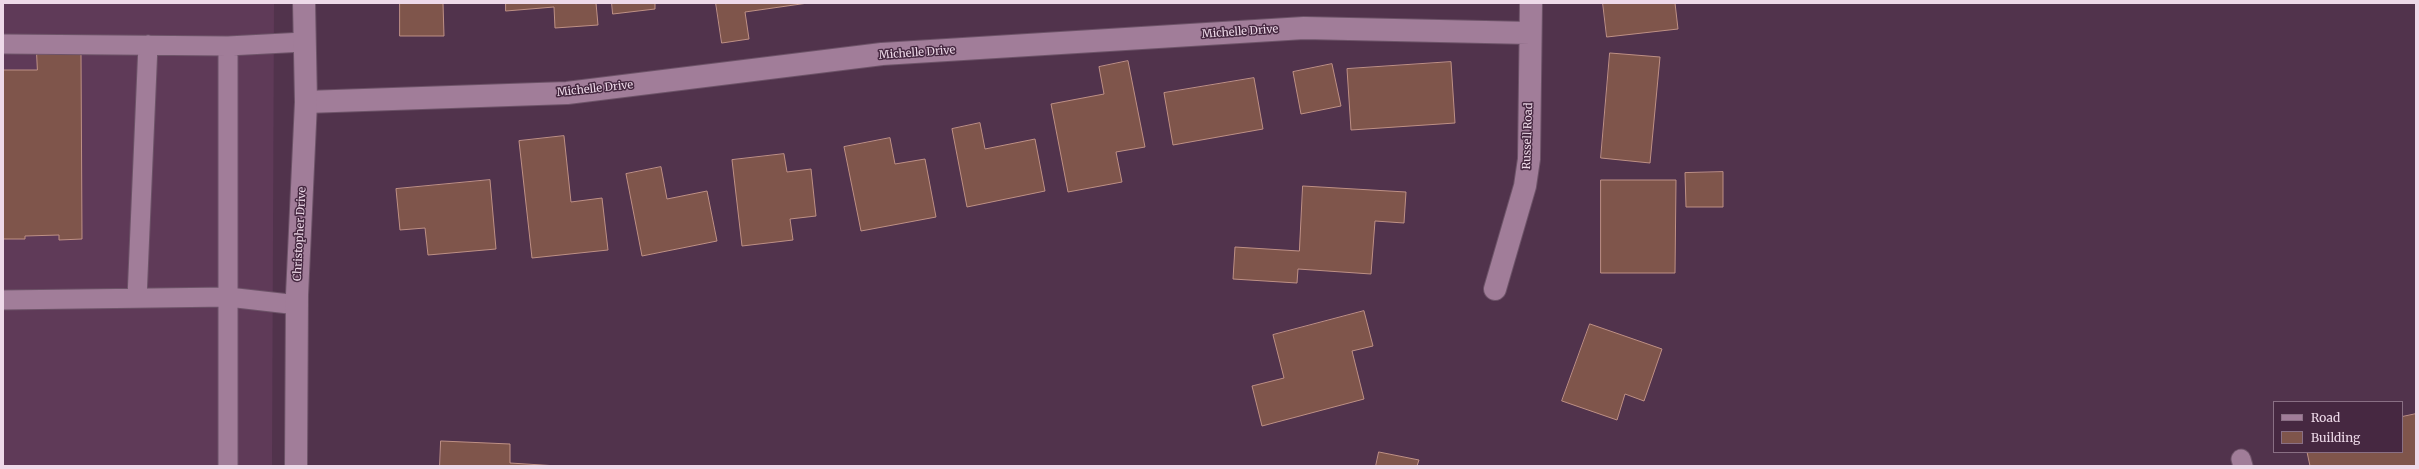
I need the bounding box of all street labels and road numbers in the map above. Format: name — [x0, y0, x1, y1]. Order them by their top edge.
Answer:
street label: Michelle Drive — [1201, 23, 1279, 41]
street label: Michelle Drive — [878, 44, 956, 62]
street label: Michelle Drive — [556, 78, 634, 100]
street label: Russell Road — [1520, 102, 1536, 170]
street label: Christopher Drive — [291, 186, 309, 282]

